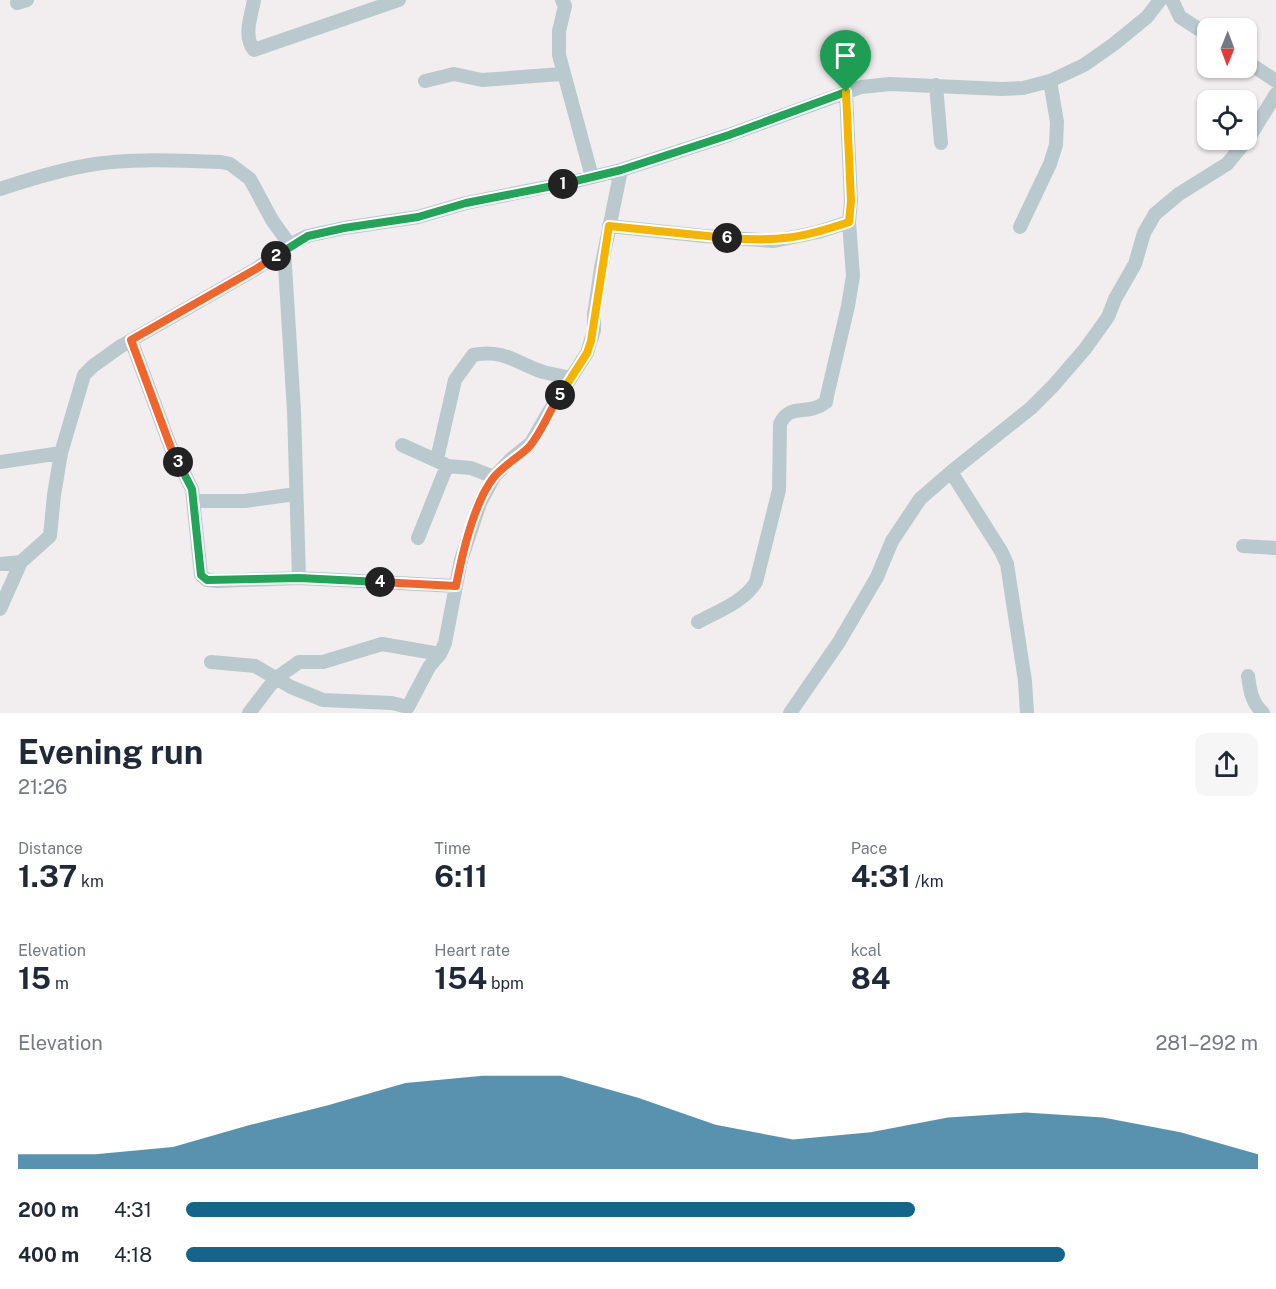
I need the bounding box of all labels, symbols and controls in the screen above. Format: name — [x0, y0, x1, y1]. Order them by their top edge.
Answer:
north arrow — [1197, 18, 1257, 78]
map controls — [1197, 18, 1257, 150]
pin — [820, 30, 871, 92]
icon: arrive — [829, 39, 862, 72]
button: locate — [1197, 90, 1257, 150]
pin: 1 — [548, 169, 578, 199]
text: 1 — [560, 174, 566, 193]
pin: 6 — [712, 223, 742, 253]
text: 6 — [722, 228, 732, 247]
pin: 2 — [261, 241, 291, 271]
text: 2 — [271, 246, 281, 265]
pin: 5 — [545, 380, 575, 410]
text: 5 — [555, 385, 565, 404]
pin: 3 — [163, 447, 193, 477]
text: 3 — [173, 452, 183, 471]
pin: 4 — [365, 567, 395, 597]
text: 4 — [375, 572, 385, 591]
text: Evening run — [18, 733, 203, 771]
button: share — [1195, 733, 1258, 796]
text: 21:26 — [18, 775, 67, 799]
text: Distance — [18, 839, 83, 858]
text: Time — [434, 839, 471, 858]
text: Pace — [851, 839, 887, 858]
text: 1.37 — [18, 858, 77, 894]
text: 6:11 — [434, 858, 488, 894]
text: 4:31 — [851, 858, 911, 894]
text: km — [77, 872, 104, 891]
text: /km — [911, 872, 944, 891]
text: Elevation — [18, 941, 86, 960]
text: Heart rate — [434, 941, 510, 960]
text: kcal — [851, 941, 882, 960]
text: 15 — [18, 960, 51, 996]
text: 154 — [434, 960, 487, 996]
text: 84 — [851, 960, 890, 996]
text: m — [51, 974, 69, 993]
text: bpm — [487, 974, 524, 993]
text: Elevation — [18, 1031, 103, 1055]
text: 281–292 m — [1155, 1031, 1258, 1055]
text: 200 m — [18, 1198, 79, 1222]
text: 4:31 — [114, 1198, 152, 1222]
text: 400 m — [18, 1243, 79, 1267]
text: 4:18 — [114, 1243, 152, 1267]

